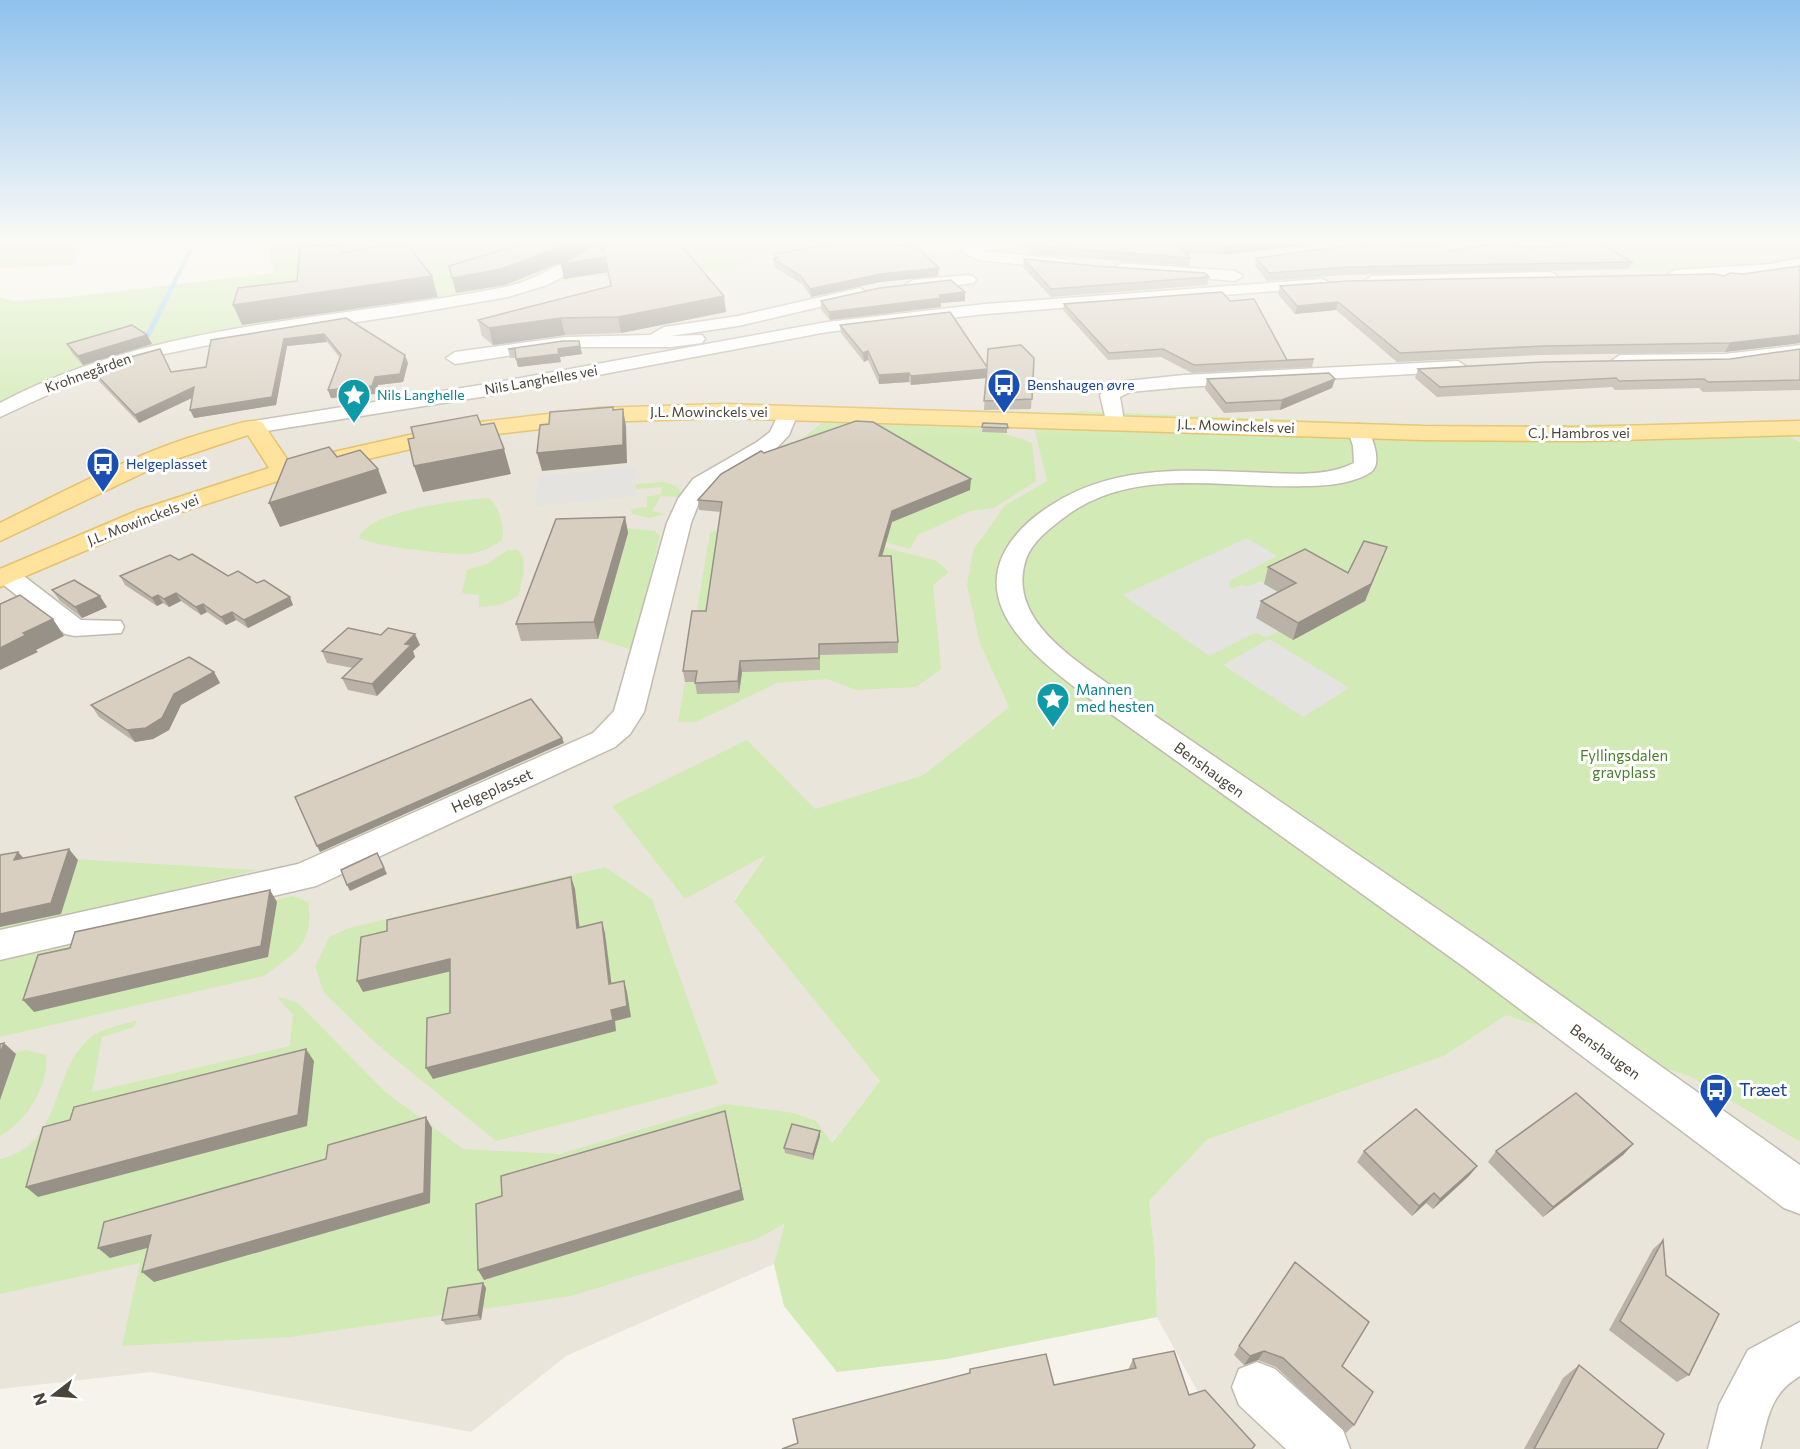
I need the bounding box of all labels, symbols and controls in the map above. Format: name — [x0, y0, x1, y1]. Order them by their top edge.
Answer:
street label: Krohnegården — [43, 349, 133, 396]
street label: Nils Langhelles vei — [483, 361, 599, 398]
bus stop icon: Benshaugen øvre — [986, 367, 1022, 414]
place label: Benshaugen øvre — [1027, 376, 1135, 393]
place icon: Nils Langhelle — [336, 377, 372, 424]
place label: Nils Langhelle — [377, 386, 465, 403]
street label: J.L. Mowinckels vei — [650, 403, 768, 420]
street label: J.L. Mowinckels vei — [1177, 415, 1295, 436]
street label: C.J. Hambros vei — [1528, 424, 1630, 441]
bus stop icon: Helgeplasset — [85, 446, 121, 493]
place label: Helgeplasset — [126, 455, 207, 472]
street label: J.L. Mowinckels vei — [85, 490, 201, 549]
place label: Mannen med hesten — [1076, 680, 1154, 715]
place icon: Mannen med hesten — [1035, 681, 1071, 728]
street label: Benshaugen — [1171, 738, 1248, 801]
park label: Fyllingsdalen gravplass — [1580, 746, 1668, 781]
street label: Helgeplasset — [448, 764, 535, 816]
street label: Benshaugen — [1567, 1020, 1644, 1083]
bus stop icon: Træet — [1698, 1072, 1734, 1119]
place label: Træet — [1739, 1078, 1787, 1100]
north arrow — [24, 1365, 84, 1425]
text: N — [28, 1391, 50, 1408]

